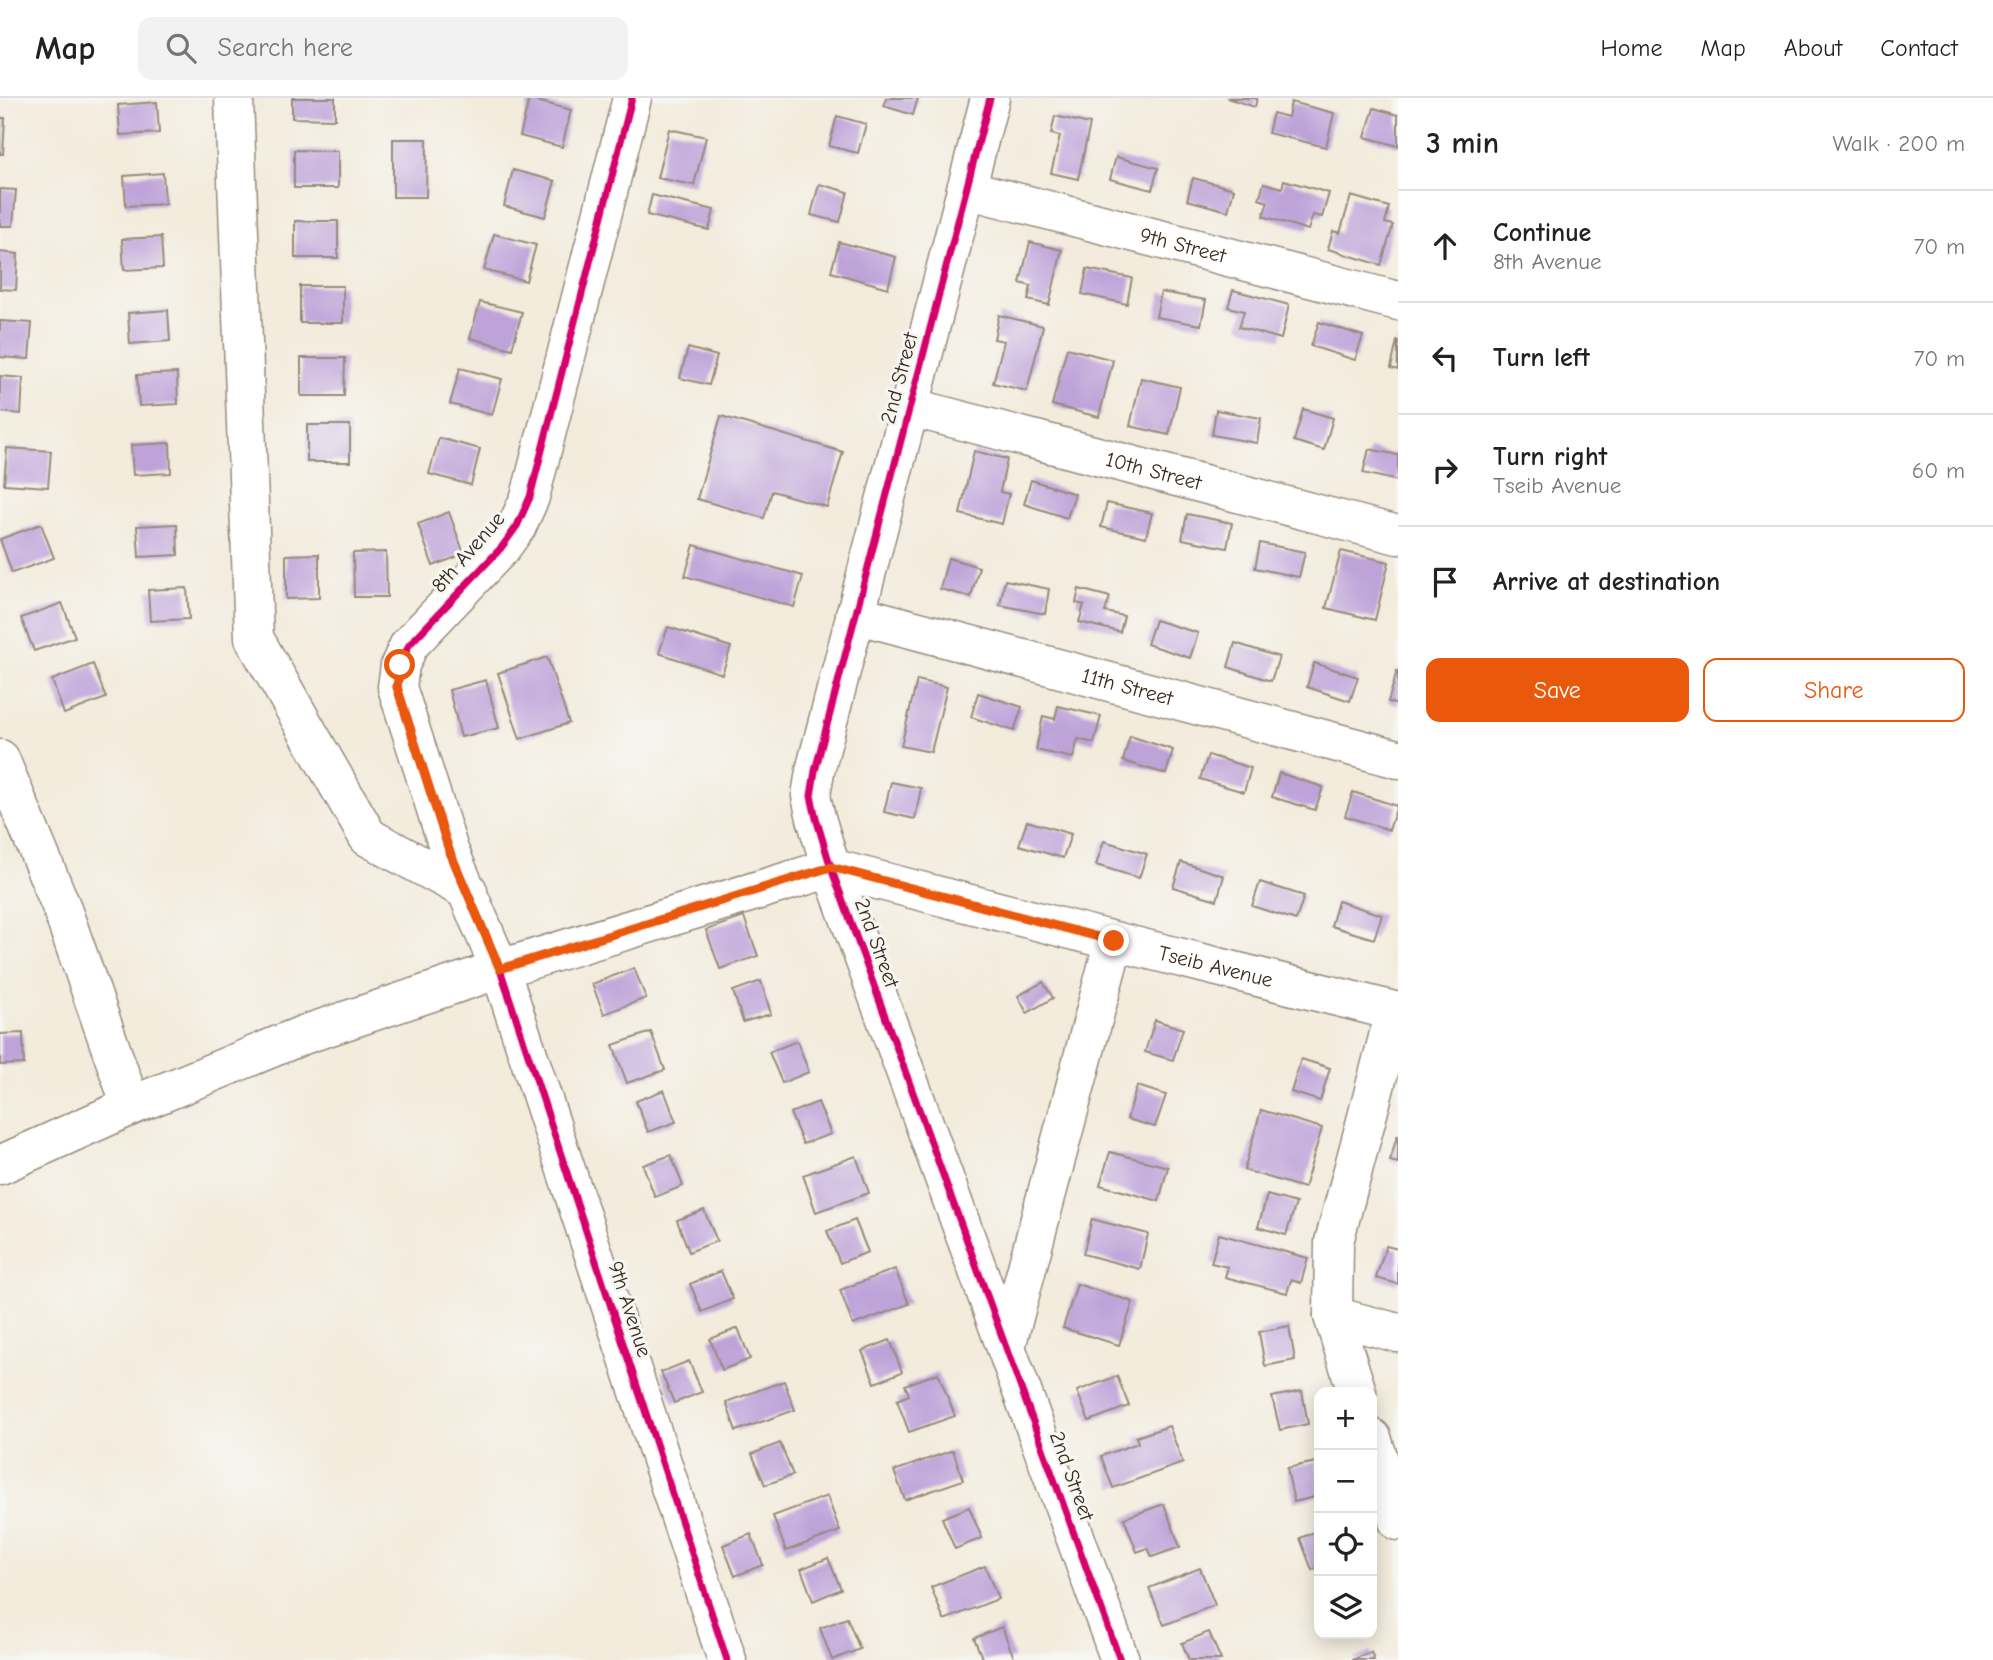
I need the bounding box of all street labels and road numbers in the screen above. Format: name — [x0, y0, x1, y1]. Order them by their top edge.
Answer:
street label: 9th Street — [1137, 223, 1229, 268]
street label: 2nd Street — [875, 329, 923, 426]
street label: 10th Street — [1103, 447, 1205, 495]
street label: 8th Avenue — [426, 507, 510, 597]
street label: 11th Street — [1079, 663, 1177, 711]
street label: 2nd Street — [850, 895, 905, 992]
street label: Tseib Avenue — [1156, 941, 1275, 992]
street label: 9th Avenue — [603, 1258, 657, 1360]
street label: 2nd Street — [1045, 1428, 1100, 1525]

